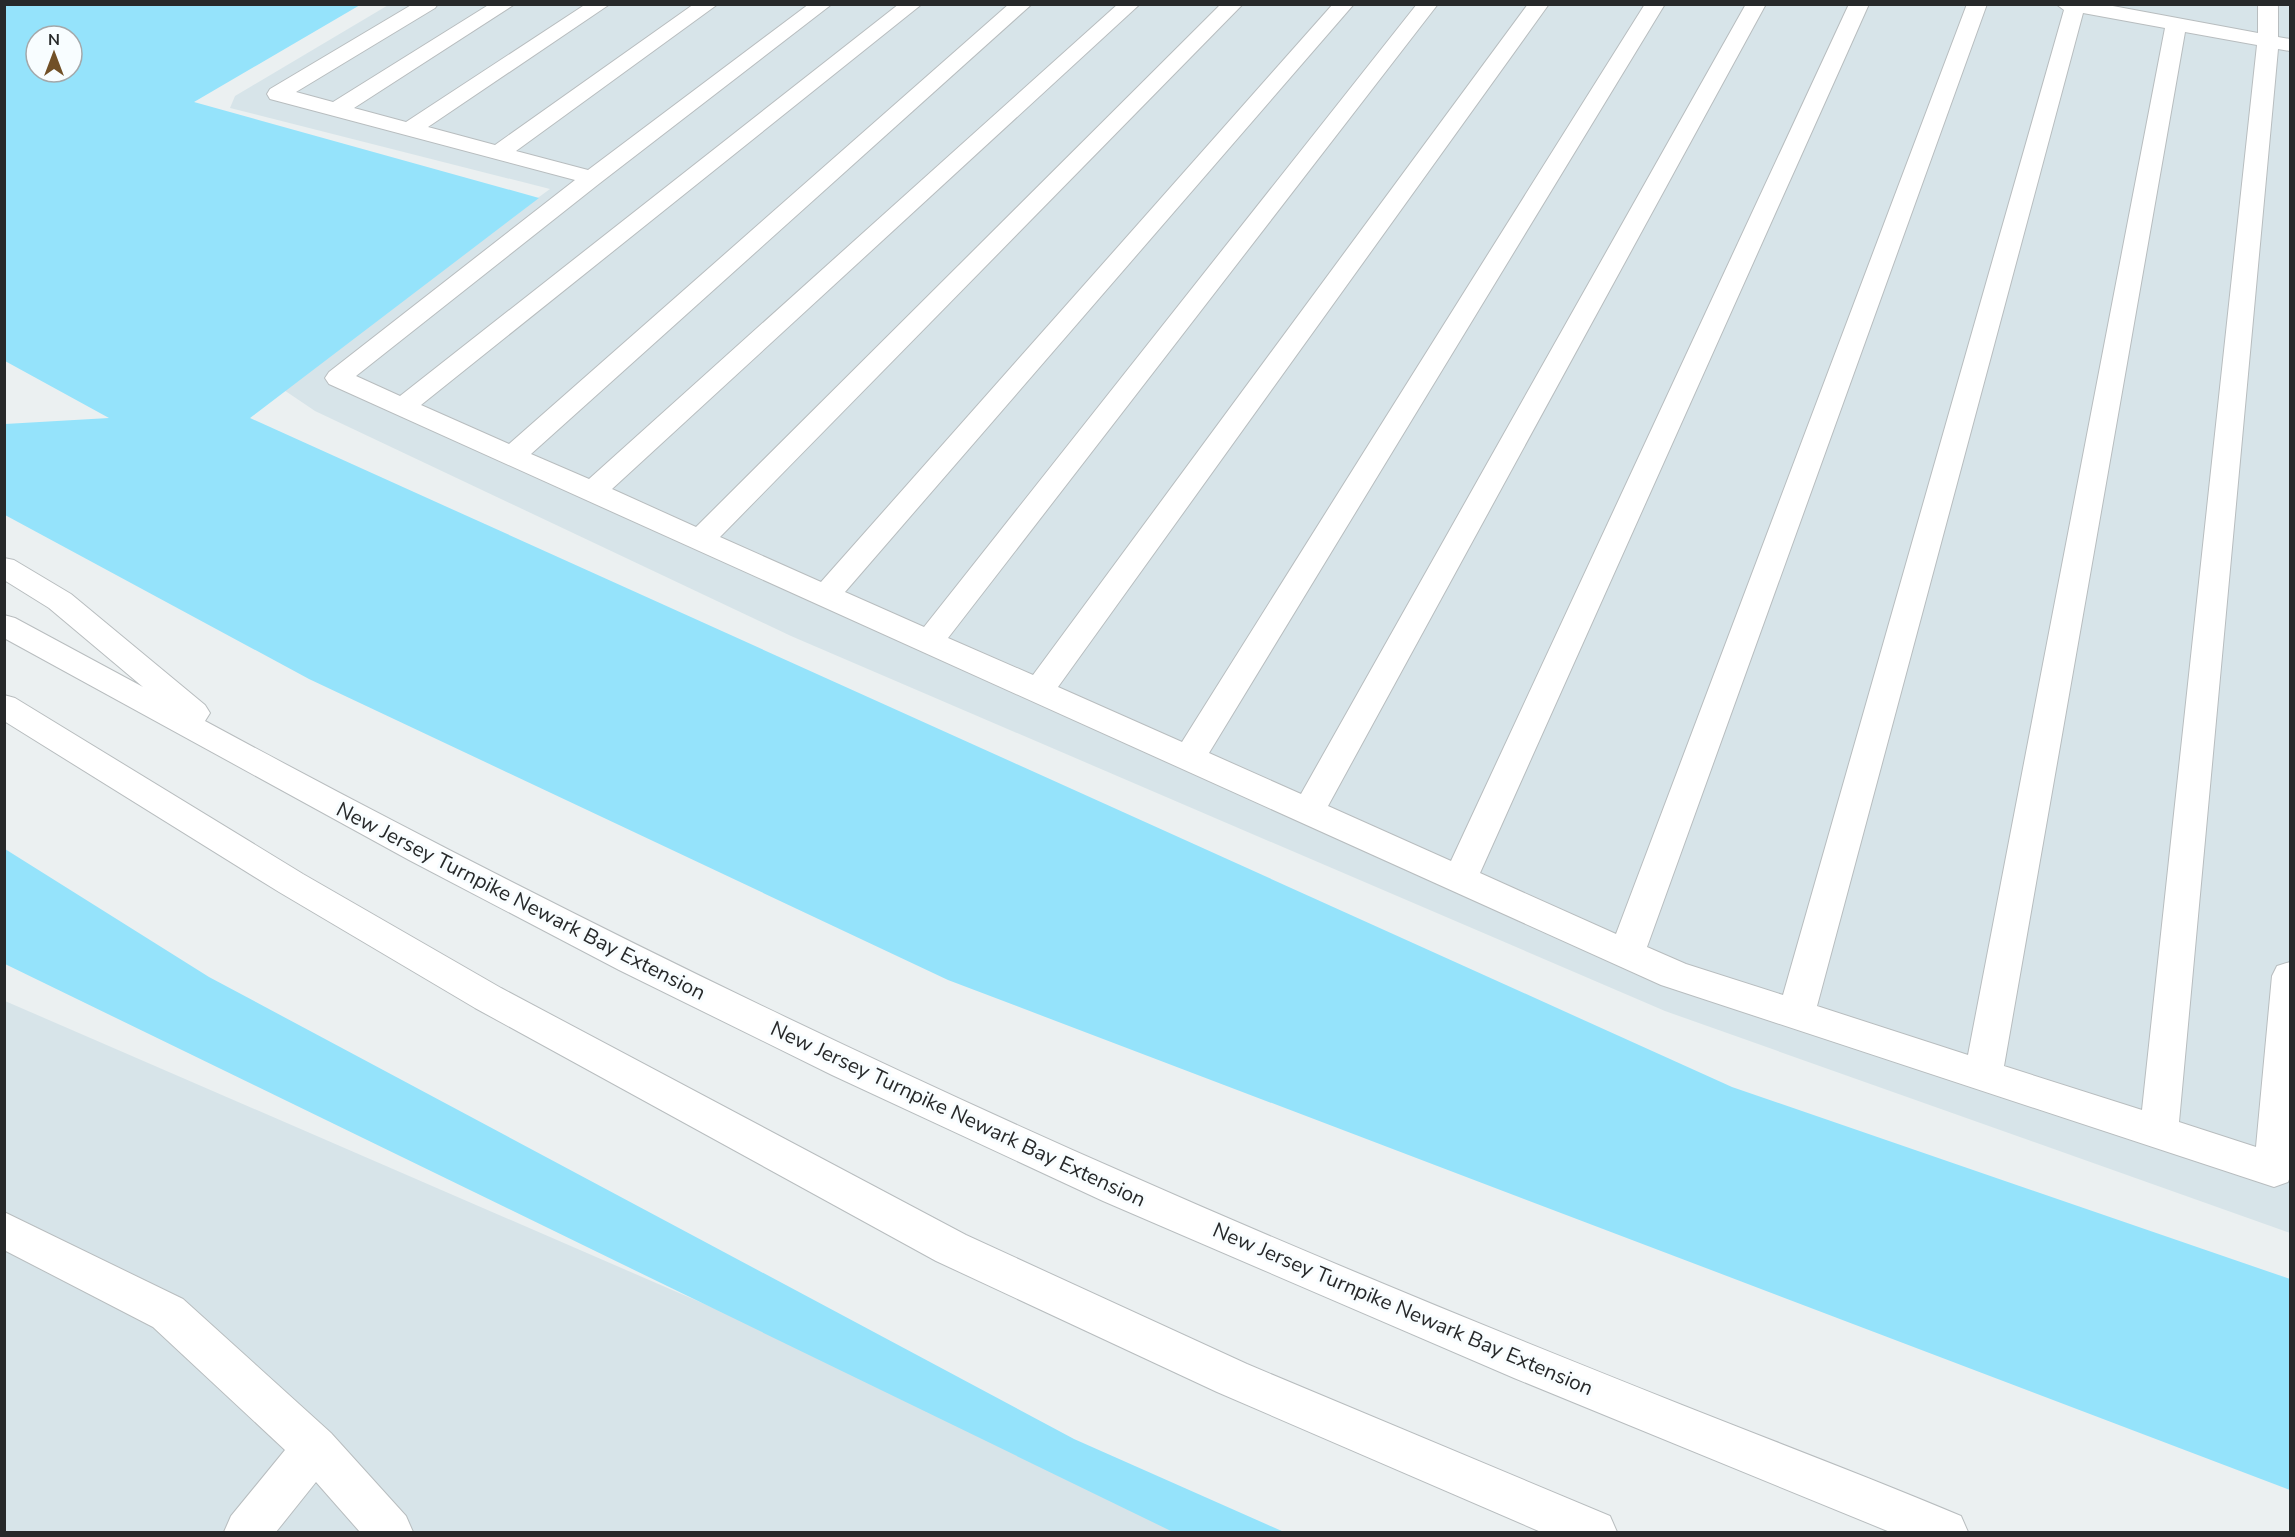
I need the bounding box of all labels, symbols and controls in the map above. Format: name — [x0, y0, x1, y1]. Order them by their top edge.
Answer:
north arrow — [24, 24, 84, 84]
text: N — [48, 29, 60, 51]
street label: New Jersey Turnpike Newark Bay Extension — [332, 795, 710, 1007]
street label: New Jersey Turnpike Newark Bay Extension — [766, 1015, 1150, 1213]
street label: New Jersey Turnpike Newark Bay Extension — [1208, 1216, 1598, 1402]

